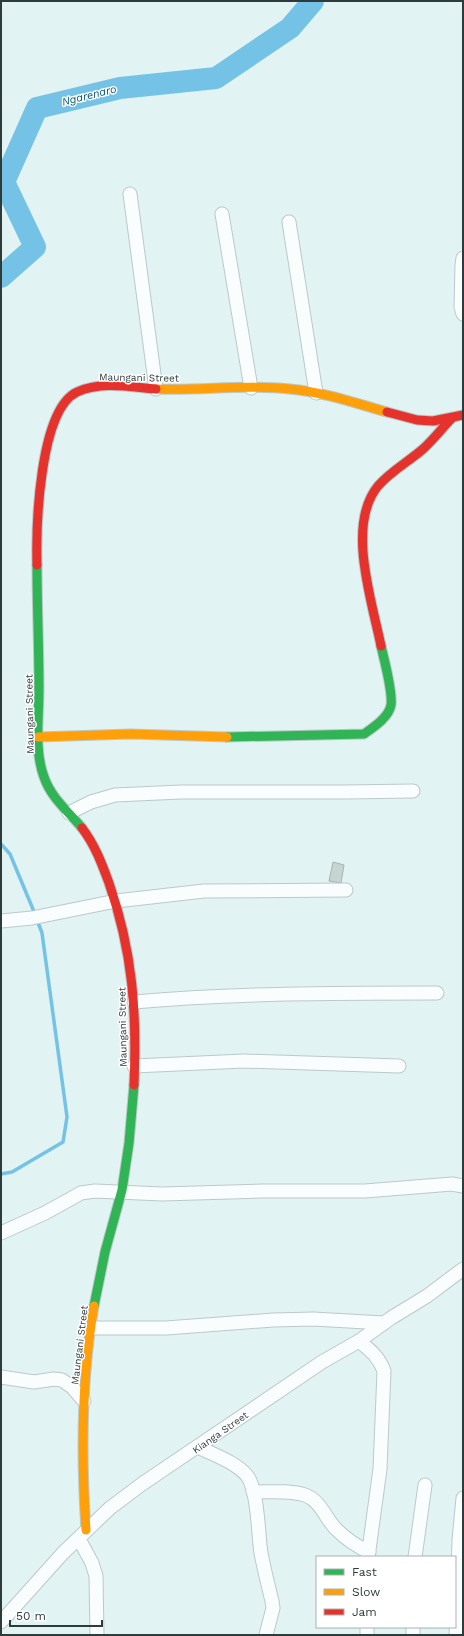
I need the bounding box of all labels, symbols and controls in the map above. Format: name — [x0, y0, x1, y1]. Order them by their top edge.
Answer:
water label: Ngarenaro — [60, 82, 118, 109]
street label: Maungani Street — [99, 371, 180, 384]
street label: Maungani Street — [23, 673, 36, 754]
street label: Maungani Street — [116, 986, 129, 1067]
street label: Maungani Street — [69, 1304, 90, 1385]
street label: Kianga Street — [190, 1409, 251, 1456]
legend — [316, 1556, 456, 1628]
text: Fast — [352, 1565, 377, 1579]
text: Slow — [352, 1585, 380, 1599]
scale bar — [10, 1602, 102, 1628]
text: Jam — [352, 1605, 377, 1619]
text: 50 m — [16, 1609, 46, 1623]

